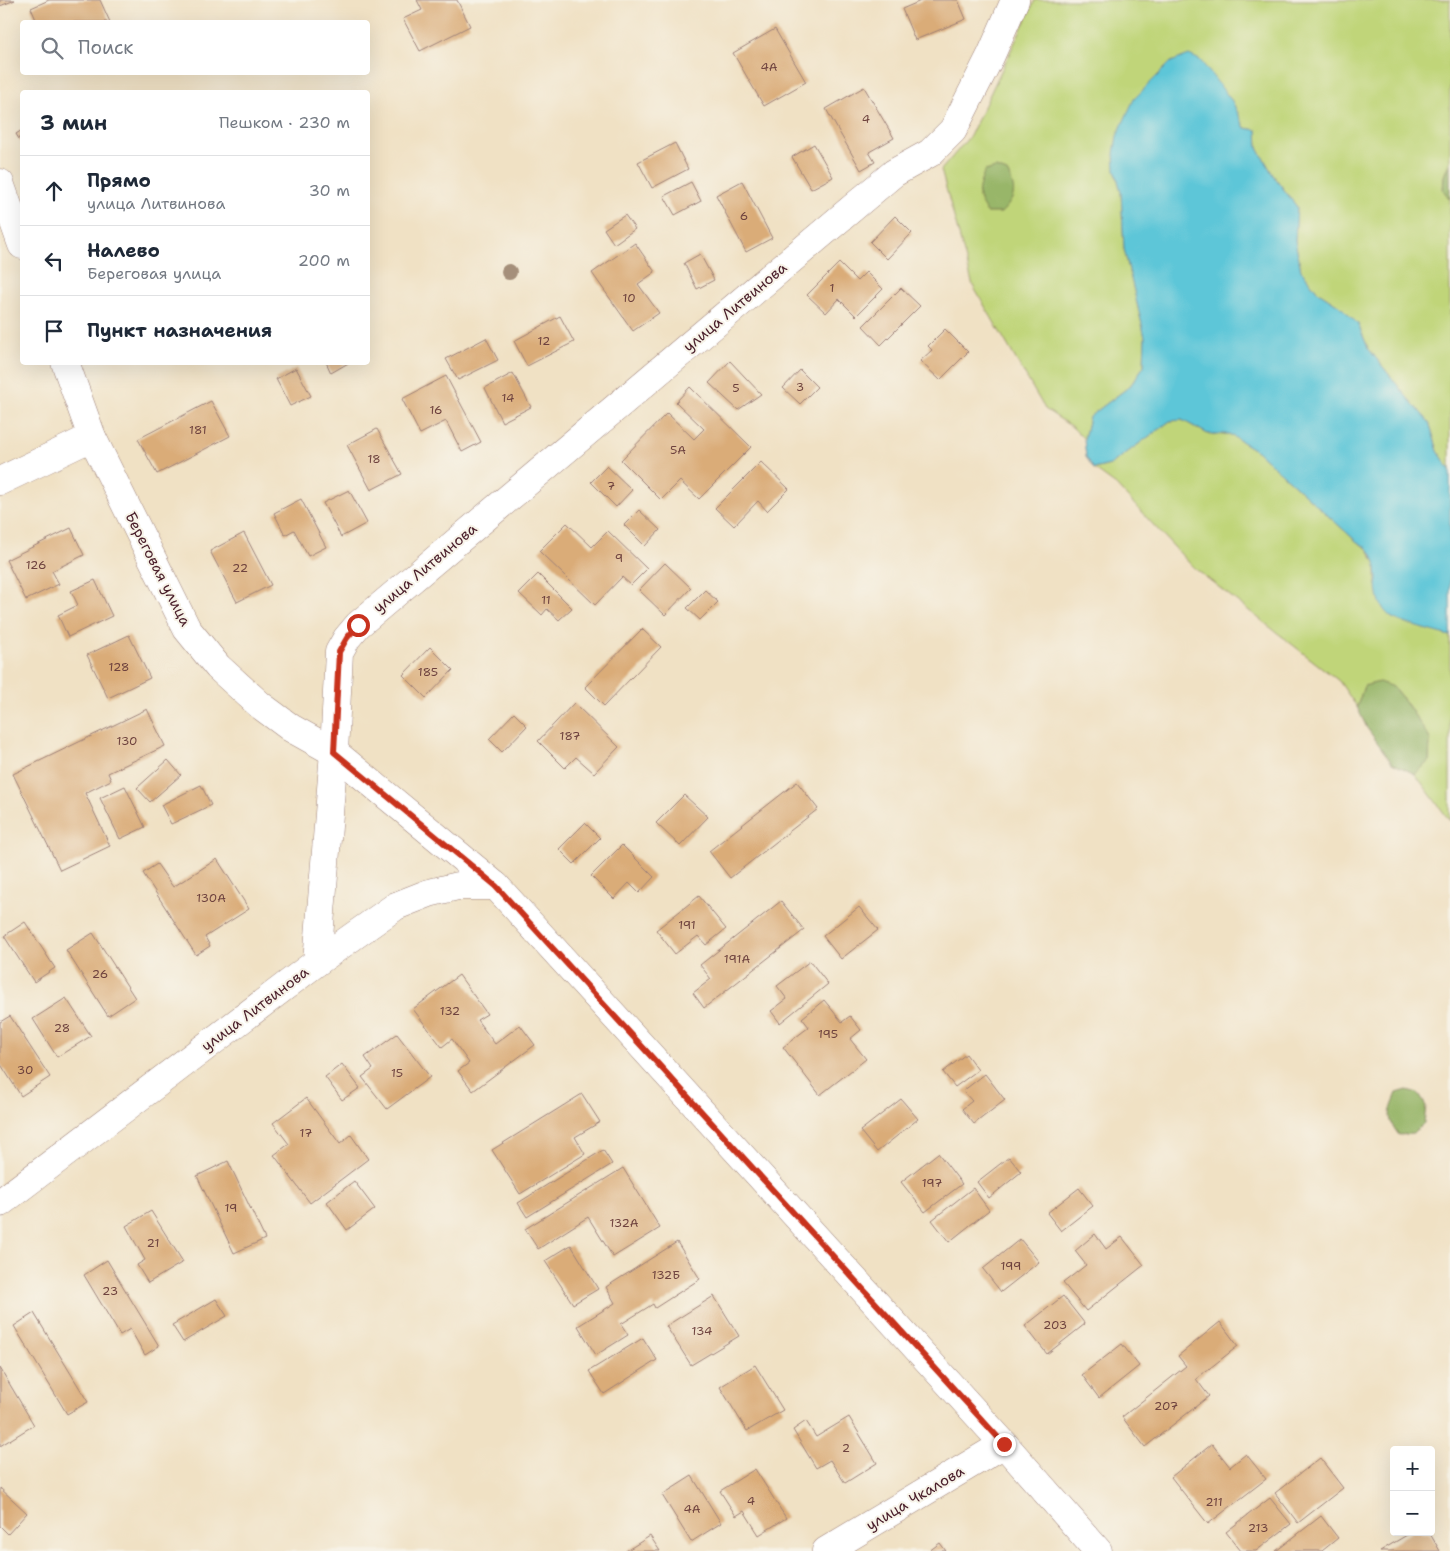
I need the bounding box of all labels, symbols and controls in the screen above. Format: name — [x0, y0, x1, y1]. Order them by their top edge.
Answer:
search box — [20, 20, 370, 75]
icon: search — [38, 34, 66, 62]
text: Поиск — [78, 35, 133, 60]
house number: 4А — [760, 59, 778, 75]
text: 3 мин — [40, 109, 107, 137]
house number: 4 — [862, 111, 870, 127]
text: Пешком · 230 m — [219, 112, 350, 133]
text: Прямо — [87, 168, 151, 193]
icon: ahead — [40, 177, 68, 205]
text: 30 m — [309, 180, 350, 201]
text: улица Литвинова — [87, 193, 225, 214]
house number: 6 — [740, 208, 748, 224]
text: Налево — [87, 238, 160, 263]
icon: left — [40, 247, 68, 275]
text: 200 m — [298, 250, 350, 271]
street label: улица Литвинова — [679, 257, 792, 356]
text: Береговая улица — [87, 263, 221, 284]
house number: 1 — [829, 280, 835, 296]
house number: 10 — [622, 290, 636, 306]
icon: arrive — [40, 317, 68, 345]
text: Пункт назначения — [87, 318, 272, 343]
house number: 12 — [538, 333, 550, 349]
house number: 3 — [796, 379, 804, 395]
house number: 5 — [732, 380, 740, 396]
house number: 14 — [502, 390, 514, 406]
house number: 16 — [429, 402, 443, 418]
house number: 181 — [189, 422, 207, 438]
house number: 5А — [670, 442, 686, 458]
house number: 18 — [367, 451, 381, 467]
house number: 7 — [607, 478, 615, 494]
street label: Береговая улица — [121, 508, 196, 630]
street label: улица Литвинова — [369, 518, 482, 617]
house number: 9 — [615, 550, 623, 566]
house number: 126 — [26, 557, 46, 573]
house number: 22 — [232, 560, 248, 576]
house number: 11 — [541, 592, 551, 608]
route start — [347, 614, 370, 637]
house number: 128 — [109, 659, 129, 675]
house number: 185 — [418, 664, 438, 680]
house number: 187 — [560, 728, 580, 744]
house number: 130 — [116, 733, 138, 749]
house number: 130А — [196, 890, 226, 906]
house number: 191 — [678, 917, 696, 933]
house number: 191А — [724, 951, 750, 967]
street label: улица Литвинова — [197, 962, 313, 1056]
house number: 26 — [92, 966, 108, 982]
house number: 132 — [440, 1003, 460, 1019]
house number: 28 — [54, 1020, 70, 1036]
house number: 195 — [818, 1026, 838, 1042]
house number: 30 — [17, 1062, 33, 1078]
house number: 15 — [391, 1065, 403, 1081]
house number: 17 — [300, 1125, 312, 1141]
house number: 197 — [922, 1175, 942, 1191]
house number: 19 — [225, 1200, 237, 1216]
house number: 132А — [609, 1215, 639, 1231]
house number: 21 — [147, 1235, 159, 1251]
house number: 199 — [1001, 1258, 1021, 1274]
house number: 132Б — [652, 1267, 680, 1283]
house number: 23 — [102, 1283, 118, 1299]
house number: 203 — [1043, 1317, 1067, 1333]
house number: 134 — [692, 1323, 712, 1339]
house number: 207 — [1154, 1398, 1178, 1414]
route end — [993, 1433, 1016, 1456]
house number: 2 — [842, 1440, 850, 1456]
map controls — [1390, 1446, 1435, 1536]
button: + — [1390, 1446, 1435, 1491]
street label: улица Чкалова — [862, 1460, 968, 1535]
button: − — [1390, 1491, 1435, 1536]
house number: 4 — [747, 1493, 755, 1509]
house number: 211 — [1205, 1494, 1223, 1510]
house number: 4А — [683, 1501, 701, 1517]
house number: 213 — [1248, 1520, 1268, 1536]

